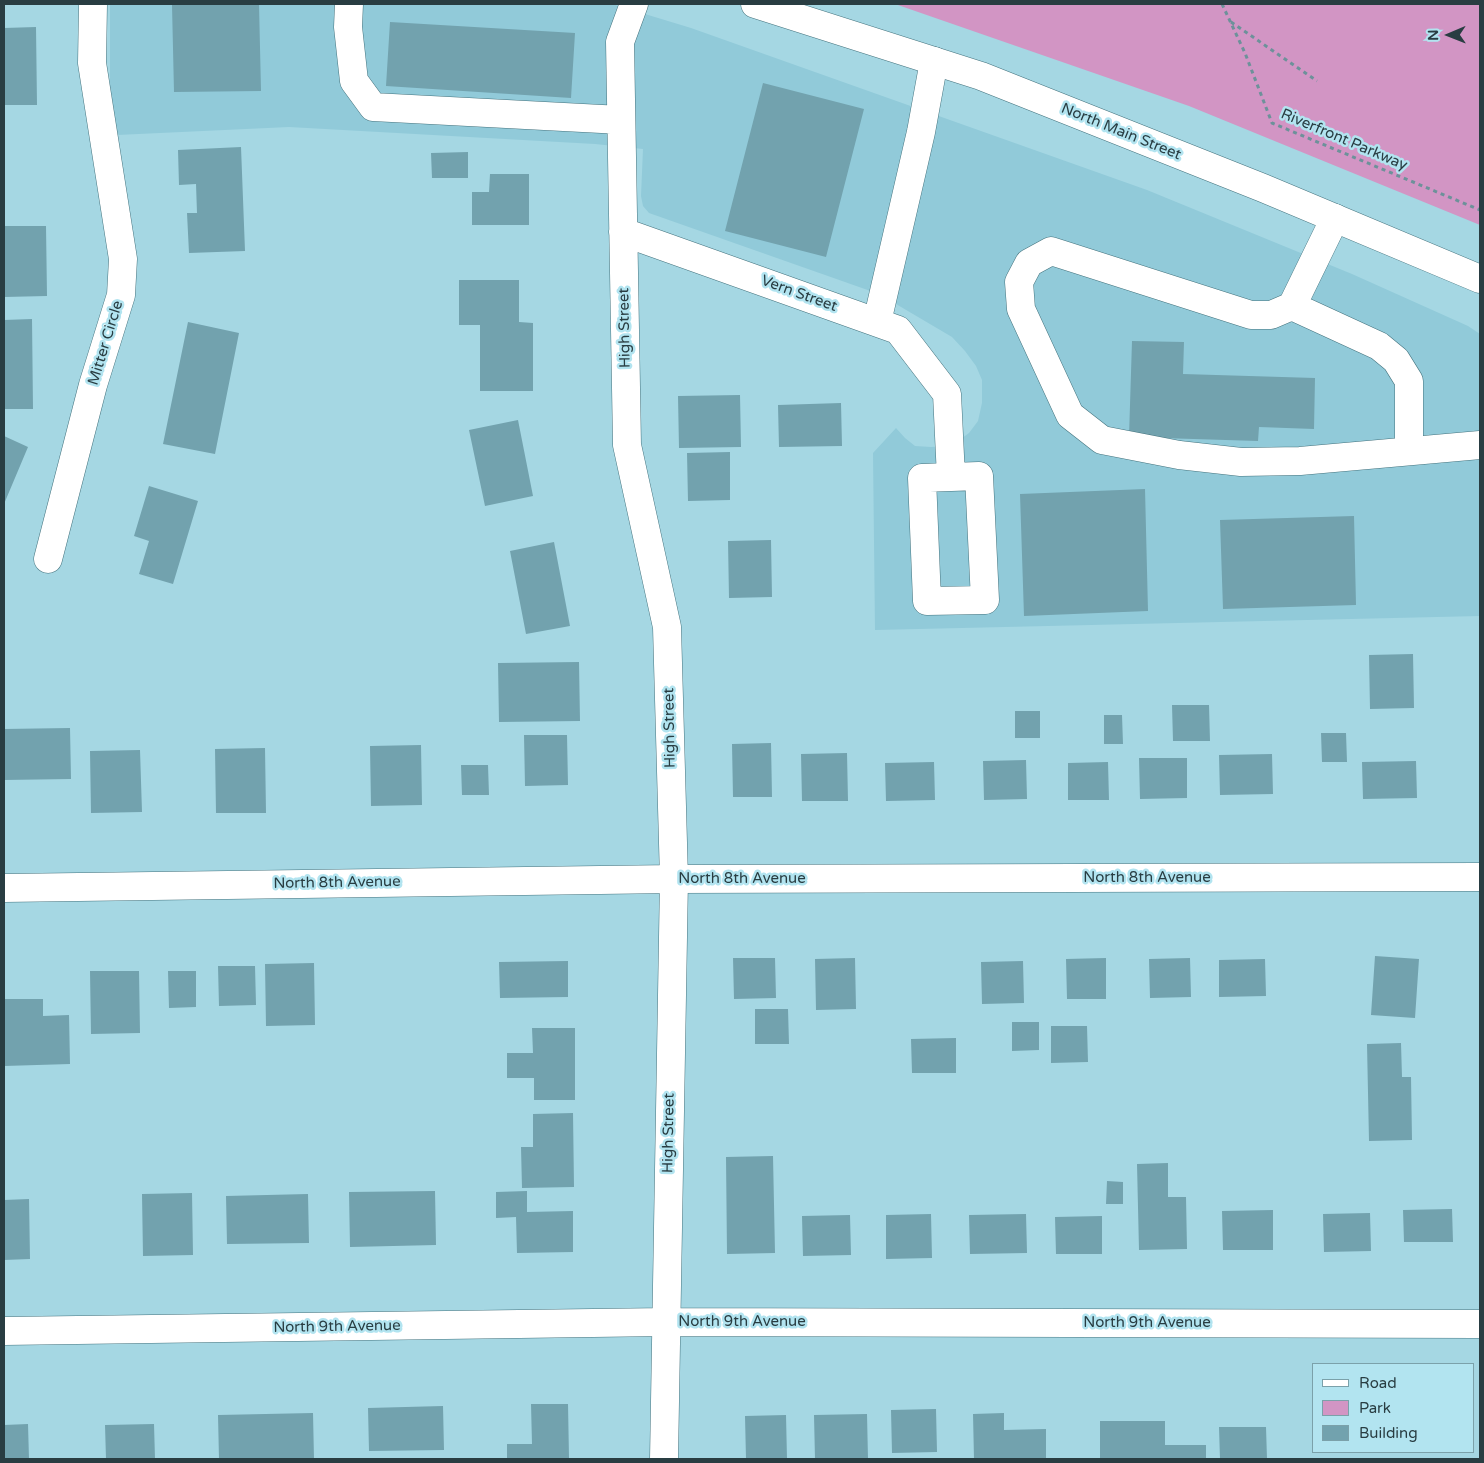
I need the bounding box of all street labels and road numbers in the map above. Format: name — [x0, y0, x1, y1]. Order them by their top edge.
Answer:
street label: North Main Street — [1058, 100, 1184, 164]
street label: Riverfront Parkway — [1278, 105, 1410, 175]
street label: Vern Street — [758, 272, 840, 316]
street label: High Street — [615, 288, 635, 368]
street label: Mitter Circle — [85, 299, 127, 387]
street label: High Street — [660, 688, 680, 768]
street label: North 8th Avenue — [1083, 869, 1211, 887]
street label: North 8th Avenue — [678, 870, 806, 888]
street label: North 8th Avenue — [273, 873, 401, 893]
street label: High Street — [659, 1093, 679, 1173]
street label: North 9th Avenue — [678, 1313, 806, 1331]
street label: North 9th Avenue — [1083, 1314, 1211, 1332]
street label: North 9th Avenue — [273, 1317, 401, 1337]

